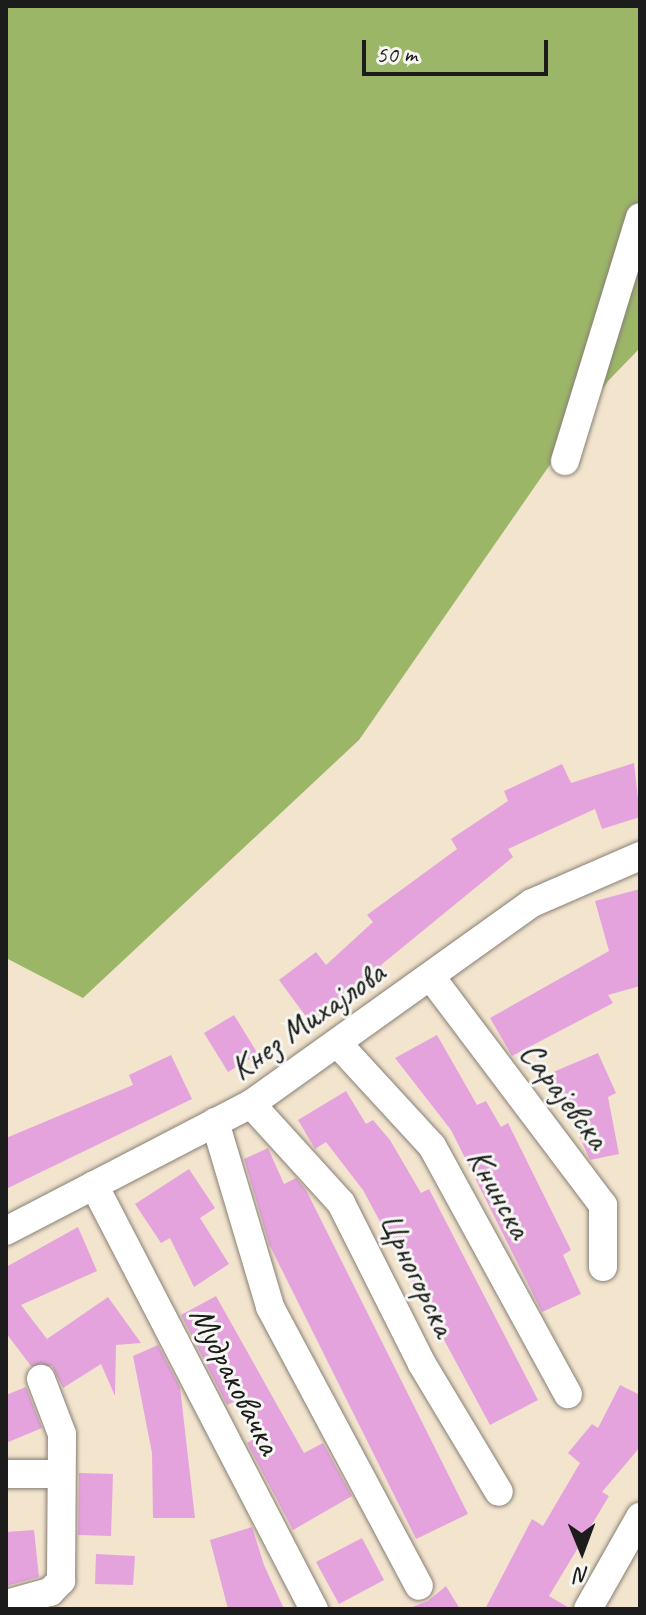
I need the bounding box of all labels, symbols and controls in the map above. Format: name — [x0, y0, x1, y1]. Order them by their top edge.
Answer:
scale bar — [366, 24, 552, 74]
text: 50 m — [376, 39, 417, 69]
street label: Кнез Михајлова — [223, 952, 391, 1088]
street label: Сарајевска — [511, 1033, 619, 1157]
street label: Книнска — [459, 1141, 541, 1245]
street label: Црногорска — [371, 1205, 465, 1343]
street label: Мудраковачка — [181, 1299, 291, 1461]
north arrow — [542, 1511, 622, 1591]
text: N — [575, 1561, 589, 1589]

